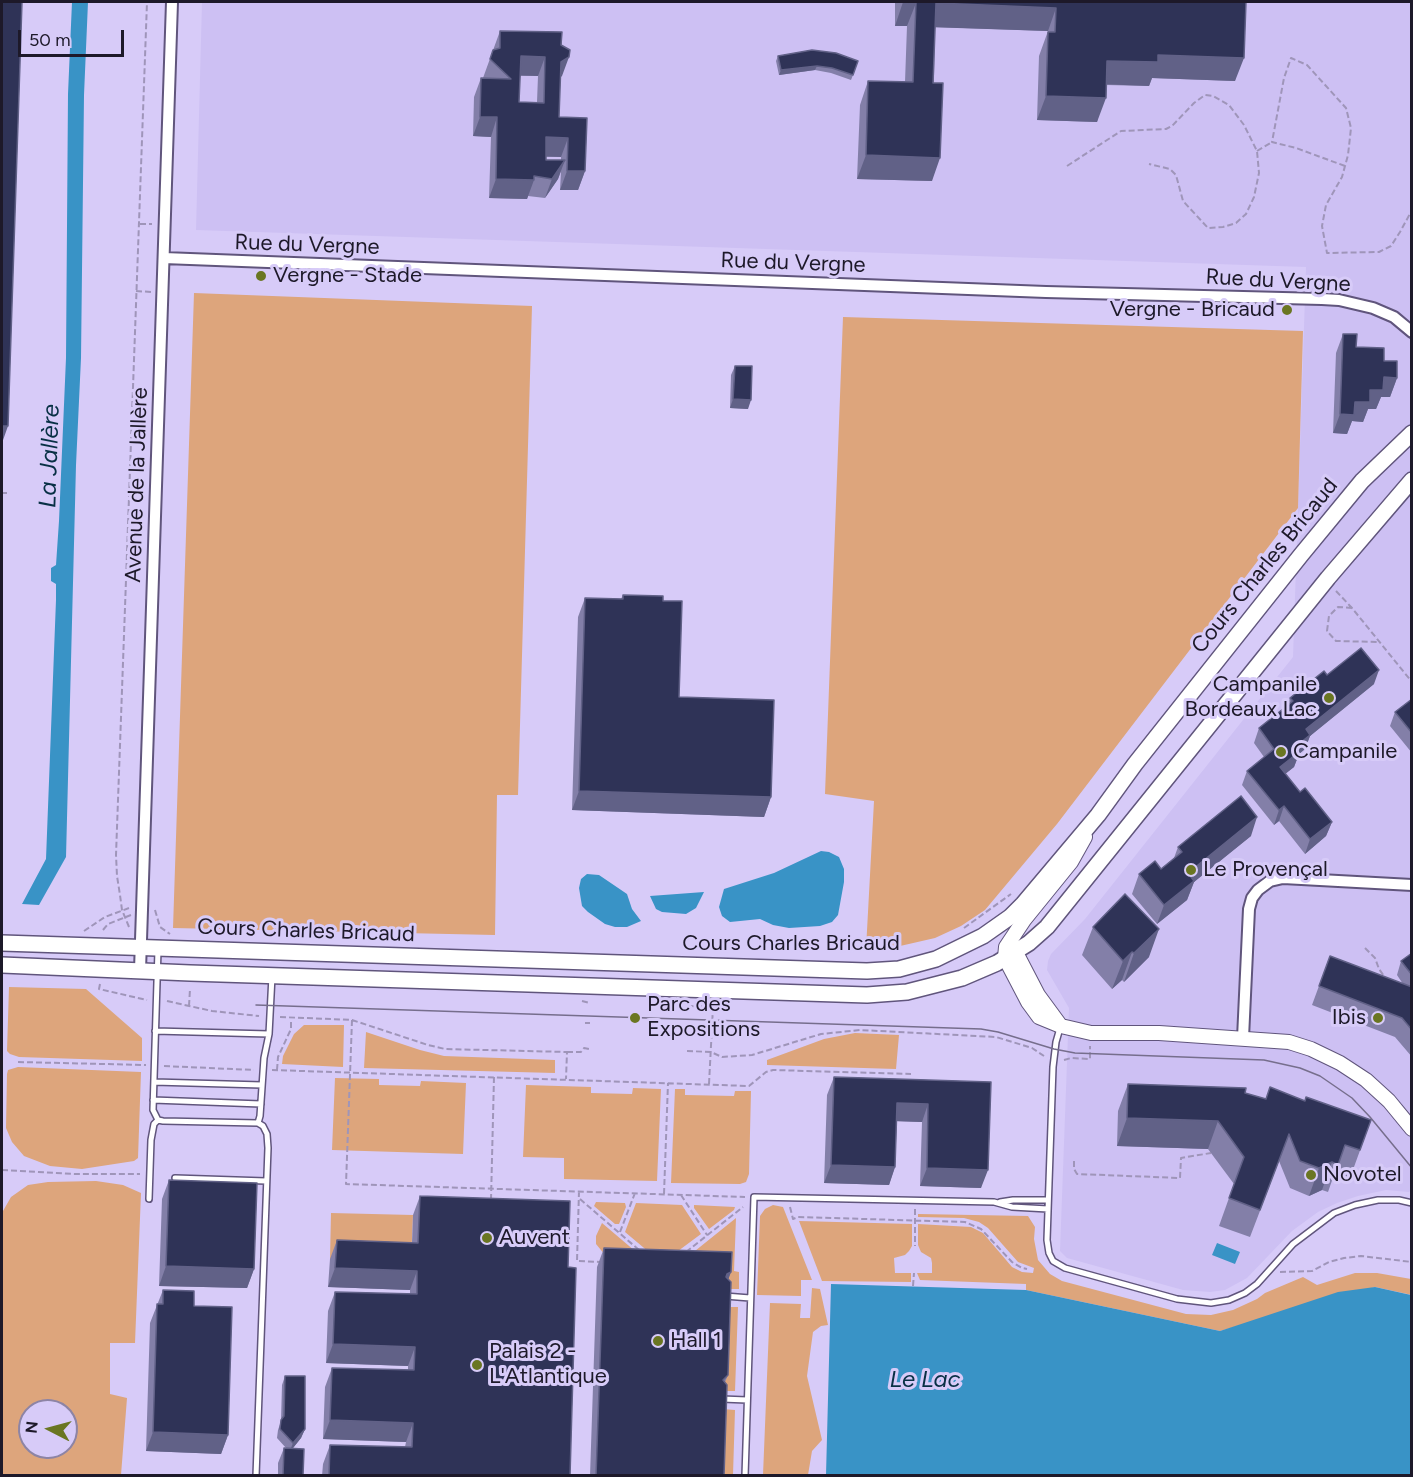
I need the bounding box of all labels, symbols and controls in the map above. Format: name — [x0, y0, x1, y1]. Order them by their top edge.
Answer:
scale bar — [21, 18, 128, 56]
text: 50 m — [29, 29, 71, 51]
street label: Rue du Vergne — [234, 229, 380, 261]
street label: Rue du Vergne — [720, 247, 866, 279]
place label: Vergne - Stade — [273, 263, 422, 289]
street label: Rue du Vergne — [1205, 264, 1351, 298]
marker: Vergne - Stade — [254, 269, 268, 283]
place label: Vergne - Bricaud — [1110, 297, 1275, 323]
marker: Vergne - Bricaud — [1280, 303, 1294, 317]
street label: Avenue de la Jallère — [120, 387, 154, 583]
water label: La Jallère — [34, 404, 66, 508]
street label: Cours Charles Bricaud — [1186, 473, 1344, 659]
place label: Campanile Bordeaux Lac — [1185, 672, 1317, 724]
marker: Campanile Bordeaux Lac — [1322, 691, 1336, 705]
place label: Campanile — [1293, 739, 1397, 765]
marker: Campanile — [1274, 745, 1288, 759]
place label: Le Provençal — [1203, 857, 1328, 883]
marker: Le Provençal — [1184, 863, 1198, 877]
street label: Cours Charles Bricaud — [197, 914, 415, 948]
street label: Cours Charles Bricaud — [682, 931, 900, 957]
place label: Parc des Expositions — [647, 992, 760, 1044]
place label: Ibis — [1332, 1005, 1366, 1031]
marker: Parc des Expositions — [628, 1011, 642, 1025]
marker: Ibis — [1371, 1011, 1385, 1025]
place label: Novotel — [1323, 1162, 1402, 1188]
marker: Novotel — [1304, 1168, 1318, 1182]
place label: Auvent — [499, 1225, 570, 1251]
marker: Auvent — [480, 1231, 494, 1245]
place label: Hall 1 — [670, 1328, 722, 1354]
marker: Hall 1 — [651, 1334, 665, 1348]
place label: Palais 2 - L'Atlantique — [489, 1339, 607, 1390]
marker: Palais 2 - L'Atlantique — [470, 1358, 484, 1372]
water label: Le Lac — [889, 1366, 961, 1394]
north arrow — [18, 1399, 78, 1459]
text: N — [21, 1420, 42, 1434]

